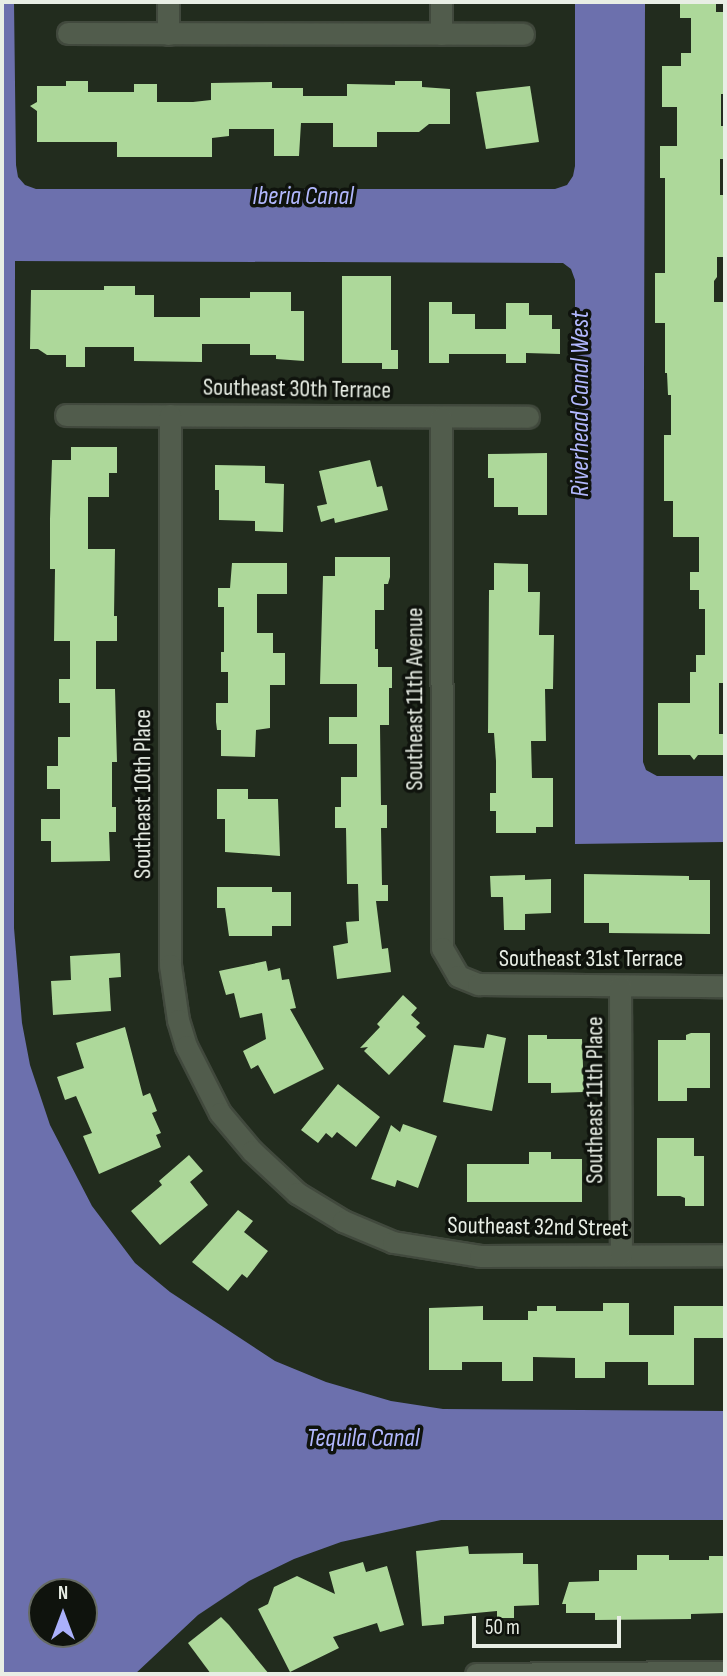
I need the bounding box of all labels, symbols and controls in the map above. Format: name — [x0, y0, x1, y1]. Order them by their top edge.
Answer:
water label: Iberia Canal — [252, 181, 354, 213]
water label: Riverhead Canal West — [565, 311, 597, 497]
street label: Southeast 30th Terrace — [203, 373, 391, 405]
street label: Southeast 11th Avenue — [401, 607, 429, 791]
street label: Southeast 10th Place — [129, 709, 157, 879]
street label: Southeast 31st Terrace — [499, 945, 683, 973]
street label: Southeast 11th Place — [581, 1016, 609, 1184]
street label: Southeast 32nd Street — [447, 1211, 629, 1243]
water label: Tequila Canal — [307, 1423, 419, 1455]
north arrow — [28, 1578, 98, 1648]
text: N — [58, 1582, 68, 1605]
scale bar — [475, 1602, 624, 1646]
text: 50 m — [485, 1615, 520, 1640]

